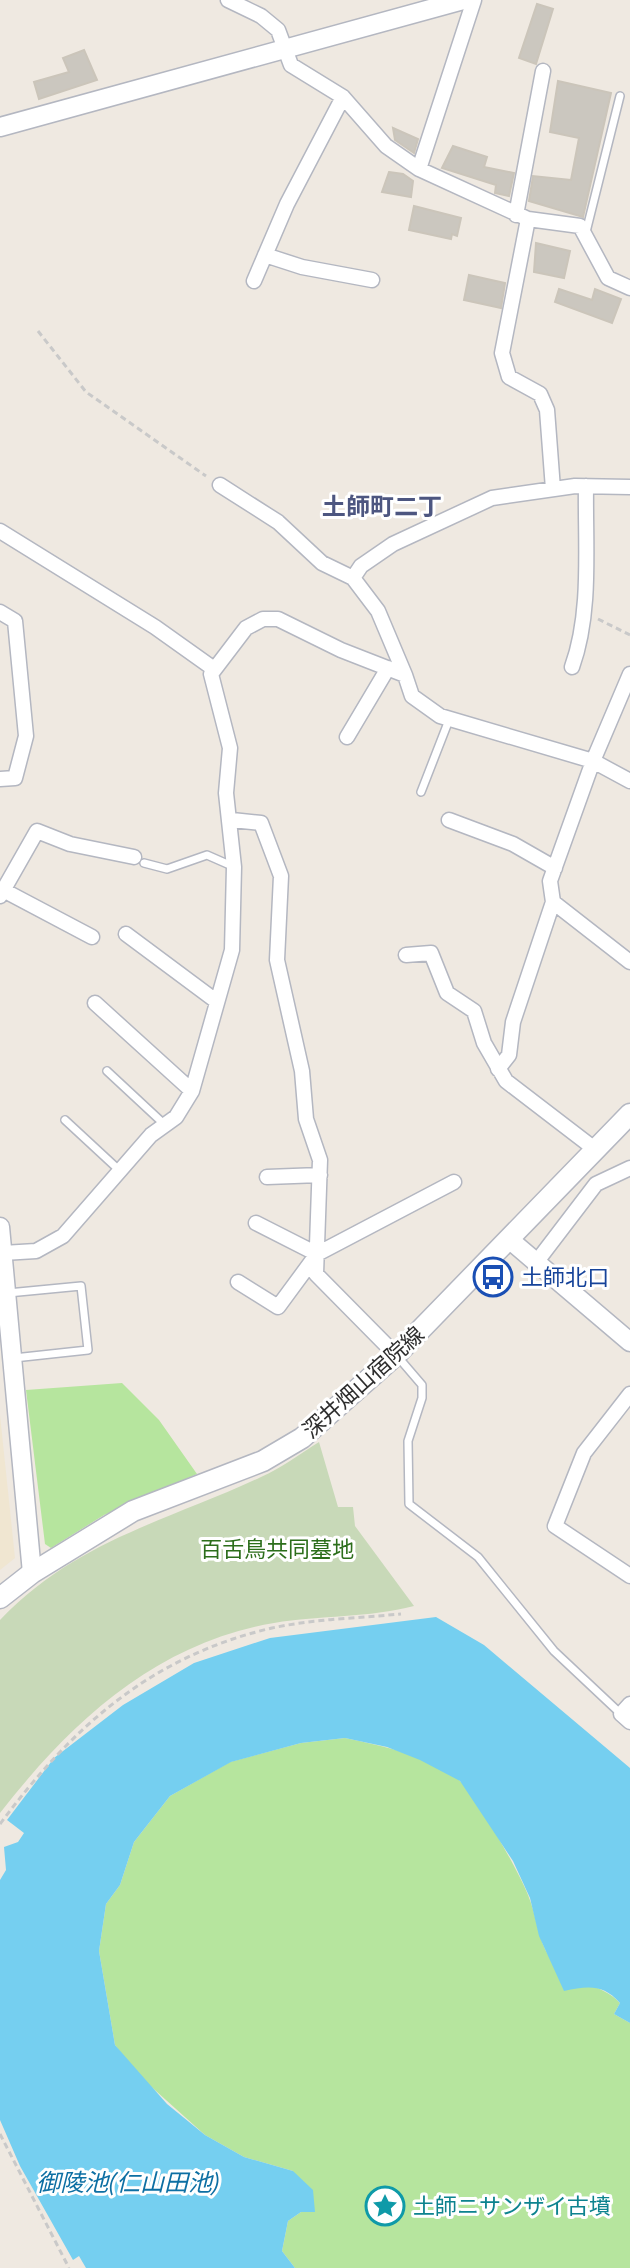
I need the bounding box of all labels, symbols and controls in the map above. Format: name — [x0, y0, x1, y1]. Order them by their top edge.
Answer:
district label: 土師町二丁 — [322, 493, 442, 520]
bus stop icon: 土師北口 — [472, 1256, 514, 1298]
place label: 土師北口 — [521, 1264, 609, 1289]
street label: 深井畑山宿院線 — [297, 1321, 428, 1442]
park label: 百舌鳥共同墓地 — [200, 1536, 354, 1561]
water label: 御陵池(仁山田池) — [36, 2169, 220, 2196]
place icon: 土師ニサンザイ古墳 — [364, 2185, 406, 2227]
place label: 土師ニサンザイ古墳 — [413, 2193, 611, 2218]

